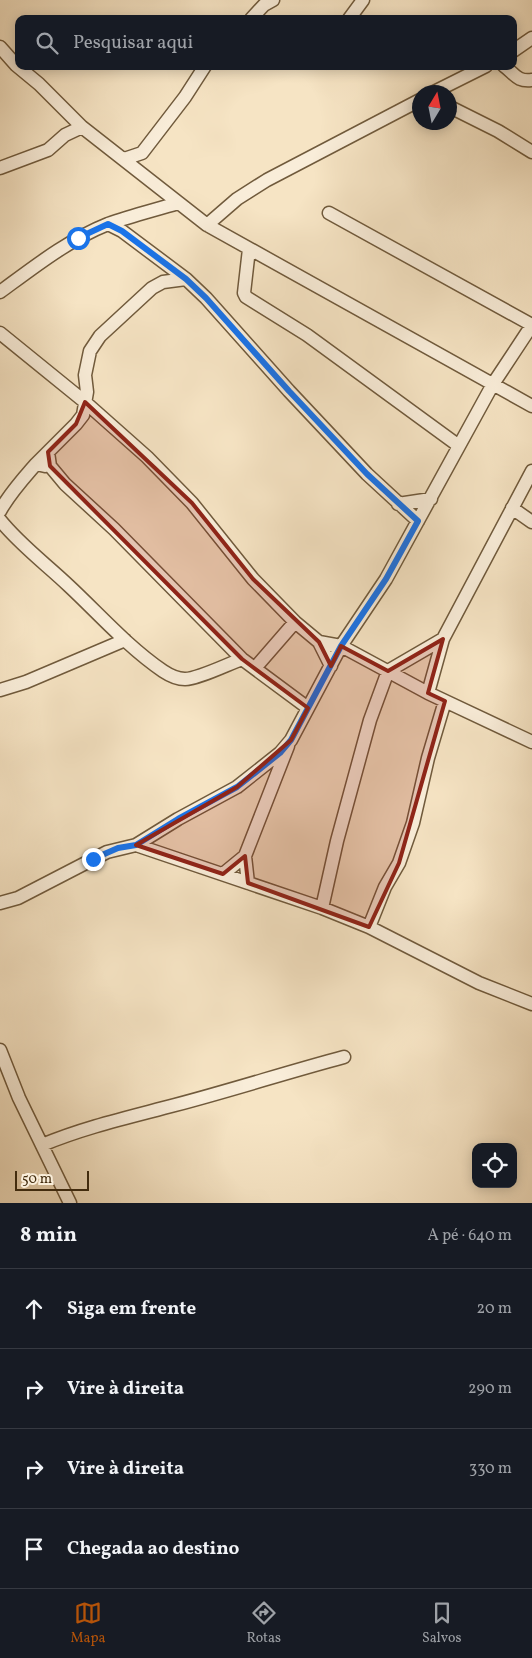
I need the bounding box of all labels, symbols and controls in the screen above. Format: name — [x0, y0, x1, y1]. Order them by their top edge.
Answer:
search box — [15, 15, 517, 70]
icon: search — [33, 29, 61, 57]
text: Pesquisar aqui — [73, 30, 193, 56]
north arrow — [412, 85, 457, 130]
route start — [67, 227, 90, 250]
route end — [82, 848, 105, 871]
map controls — [472, 1143, 517, 1188]
button: locate — [472, 1143, 517, 1188]
scale bar — [15, 1168, 89, 1191]
text: 50 m — [22, 1170, 52, 1189]
text: 8 min — [20, 1221, 77, 1250]
text: A pé · 640 m — [427, 1225, 512, 1247]
icon: ahead — [20, 1295, 48, 1323]
text: Siga em frente — [67, 1296, 196, 1322]
text: 20 m — [477, 1298, 512, 1320]
icon: right — [20, 1375, 48, 1403]
text: Vire à direita — [67, 1376, 184, 1402]
text: 290 m — [468, 1378, 512, 1400]
icon: right — [20, 1455, 48, 1483]
text: Vire à direita — [67, 1456, 184, 1482]
text: 330 m — [469, 1458, 512, 1480]
icon: arrive — [20, 1535, 48, 1563]
text: Chegada ao destino — [67, 1536, 239, 1562]
tab: Mapa — [70, 1599, 105, 1648]
tab: Rotas — [246, 1599, 281, 1648]
tab: Salvos — [422, 1599, 462, 1648]

